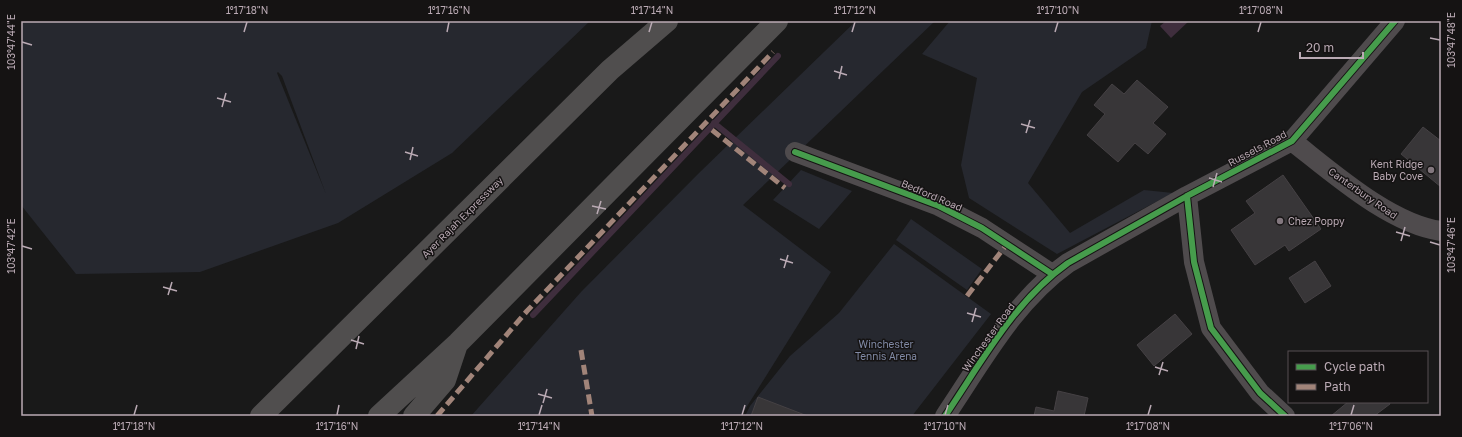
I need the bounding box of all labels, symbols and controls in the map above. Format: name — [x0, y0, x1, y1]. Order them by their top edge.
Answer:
text: 1°17'18"N — [226, 4, 268, 16]
text: 1°17'16"N — [428, 4, 470, 16]
text: 1°17'14"N — [631, 4, 673, 16]
text: 1°17'12"N — [834, 4, 876, 16]
text: 1°17'10"N — [1037, 4, 1079, 16]
text: 1°17'08"N — [1239, 4, 1283, 16]
text: 103°47'48"E — [1445, 12, 1457, 68]
text: 103°47'44"E — [5, 14, 17, 70]
scale bar — [1300, 34, 1363, 60]
text: 20 m — [1306, 40, 1334, 55]
street label: Russels Road — [1226, 128, 1288, 168]
place label: Kent Ridge Baby Cove — [1370, 158, 1423, 182]
street label: Canterbury Road — [1326, 165, 1400, 221]
marker: Kent Ridge Baby Cove — [1426, 165, 1436, 175]
street label: Ayer Rajah Expressway — [419, 174, 505, 260]
street label: Bedford Road — [900, 177, 964, 213]
place label: Chez Poppy — [1288, 215, 1345, 227]
marker: Chez Poppy — [1275, 216, 1285, 226]
text: 103°47'46"E — [1445, 217, 1457, 273]
text: 103°47'42"E — [5, 218, 17, 274]
street label: Winchester Road — [959, 300, 1017, 374]
park label: Winchester Tennis Arena — [855, 338, 917, 362]
legend — [1288, 351, 1428, 403]
text: Cycle path — [1324, 359, 1385, 374]
text: Path — [1324, 379, 1351, 394]
text: 1°17'18"N — [113, 420, 155, 432]
text: 1°17'16"N — [316, 420, 358, 432]
text: 1°17'14"N — [518, 420, 560, 432]
text: 1°17'12"N — [721, 420, 763, 432]
text: 1°17'10"N — [924, 420, 966, 432]
text: 1°17'08"N — [1126, 420, 1170, 432]
text: 1°17'06"N — [1329, 420, 1373, 432]

